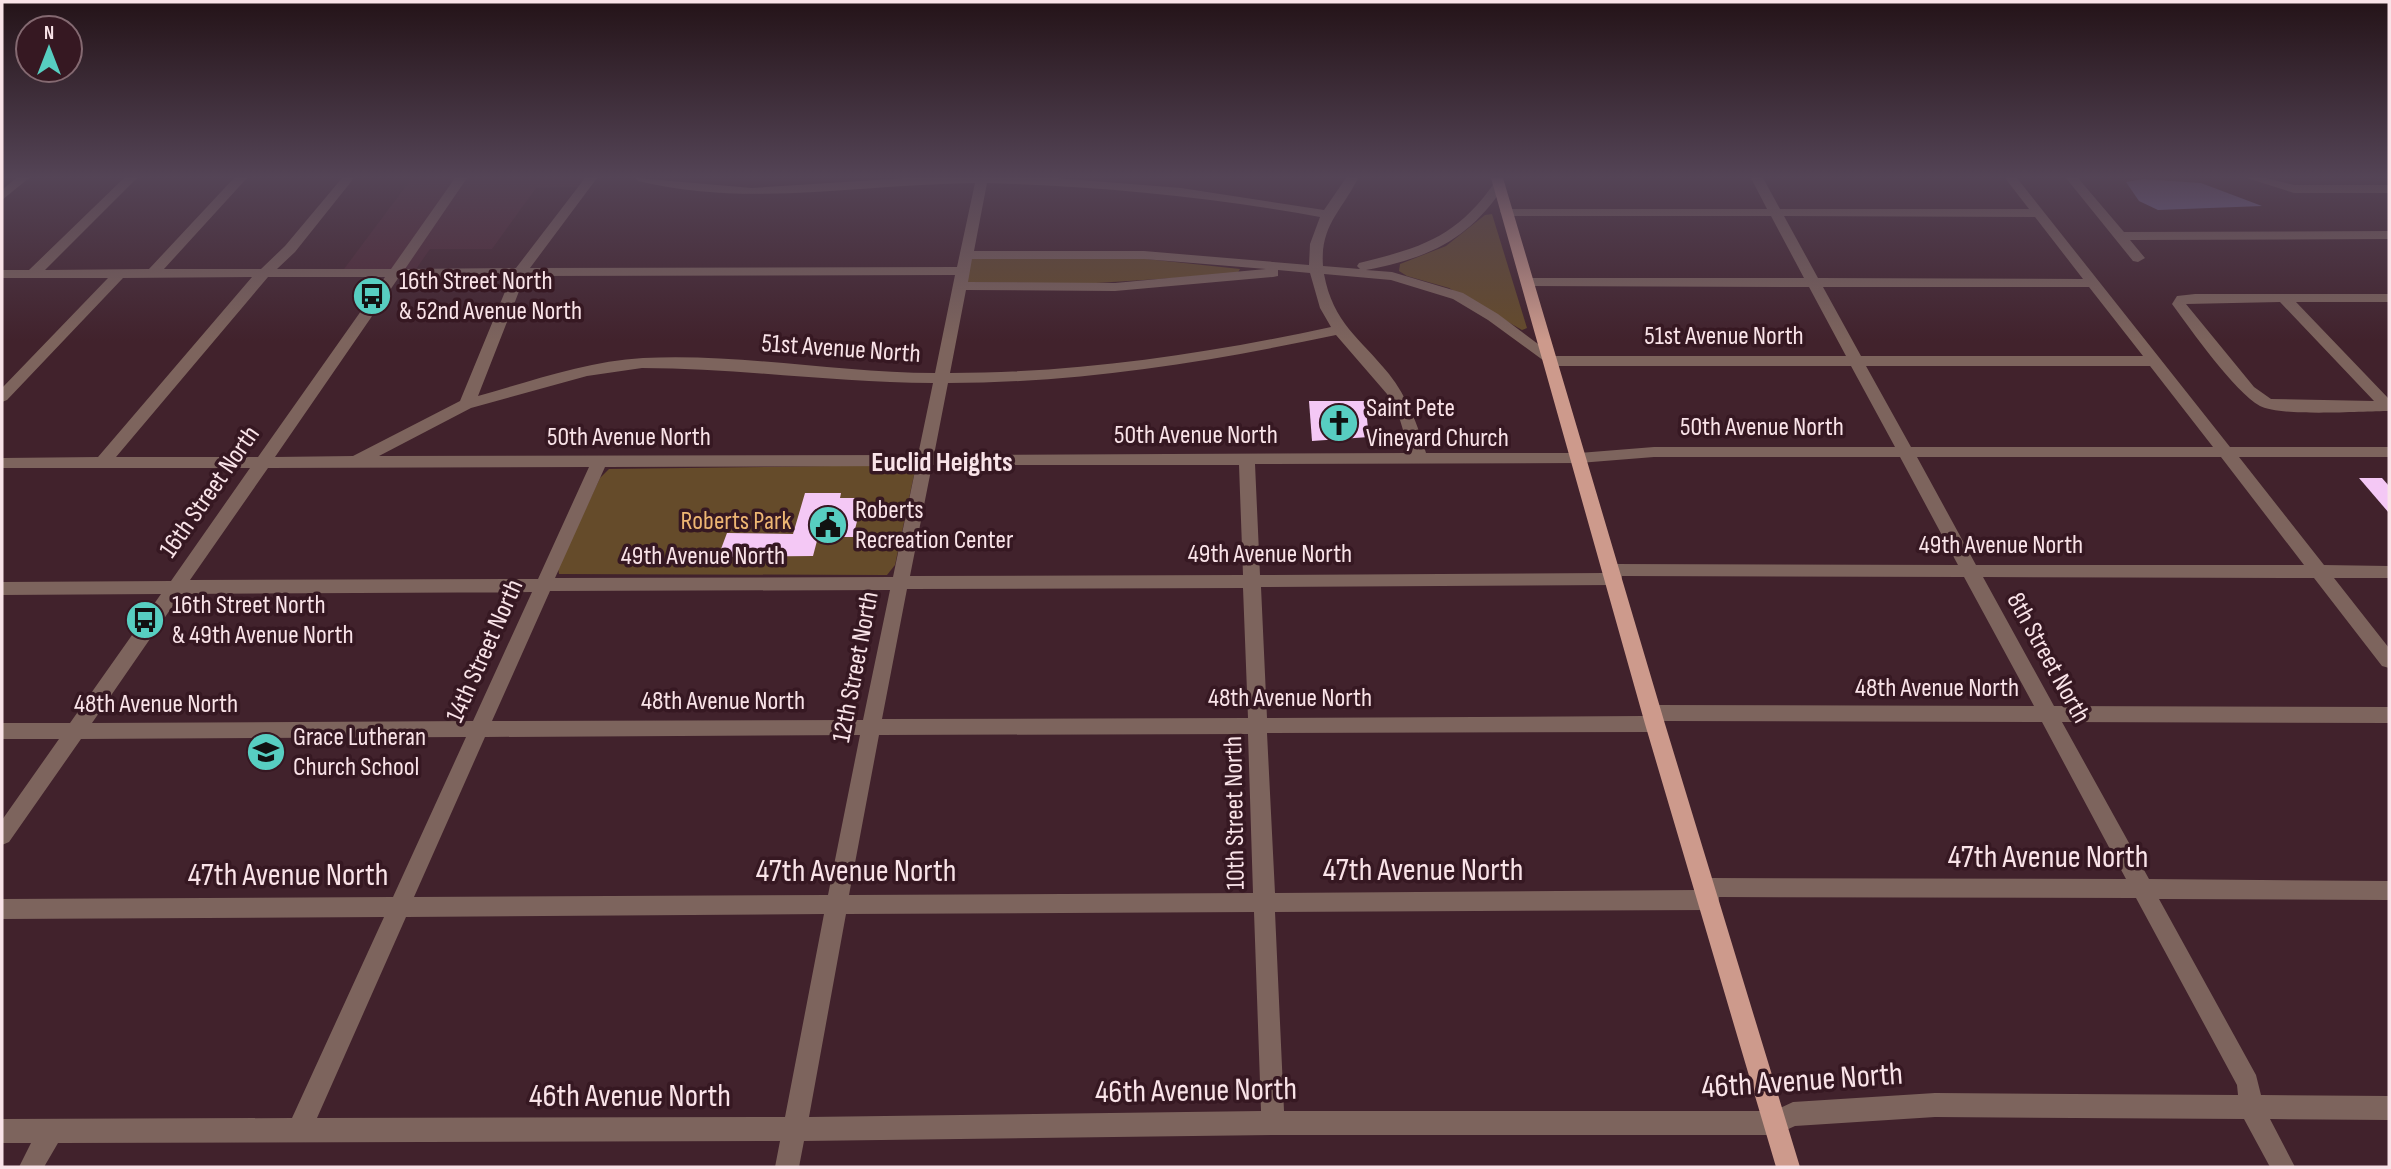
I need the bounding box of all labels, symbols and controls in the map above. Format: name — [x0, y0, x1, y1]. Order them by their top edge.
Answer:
north arrow — [14, 14, 84, 84]
text: N — [44, 22, 54, 45]
place label: 16th Street North & 52nd Avenue North — [399, 266, 582, 327]
bus stop icon: 16th Street North & 52nd Avenue North — [351, 275, 393, 317]
street label: 51st Avenue North — [1644, 321, 1804, 352]
street label: 51st Avenue North — [760, 328, 922, 370]
place label: Saint Pete Vineyard Church — [1366, 393, 1509, 454]
church icon: Saint Pete Vineyard Church — [1318, 402, 1360, 444]
street label: 50th Avenue North — [1680, 412, 1844, 443]
street label: 16th Street North — [153, 420, 267, 564]
street label: 50th Avenue North — [1114, 420, 1278, 451]
street label: 50th Avenue North — [547, 422, 711, 453]
district label: Euclid Heights — [871, 446, 1013, 479]
place label: Roberts Recreation Center — [855, 495, 1014, 556]
public building icon: Roberts Recreation Center — [807, 504, 849, 546]
park label: Roberts Park — [681, 506, 791, 537]
street label: 49th Avenue North — [1919, 530, 2083, 561]
street label: 49th Avenue North — [1188, 539, 1352, 570]
street label: 49th Avenue North — [621, 541, 785, 572]
street label: 14th Street North — [440, 575, 530, 727]
street label: 8th Street North — [1999, 587, 2097, 729]
street label: 12th Street North — [826, 589, 886, 745]
place label: 16th Street North & 49th Avenue North — [172, 590, 354, 651]
bus stop icon: 16th Street North & 49th Avenue North — [124, 599, 166, 641]
street label: 48th Avenue North — [1855, 673, 2019, 704]
street label: 48th Avenue North — [1208, 683, 1372, 714]
street label: 48th Avenue North — [641, 686, 805, 717]
street label: 48th Avenue North — [74, 689, 238, 720]
place label: Grace Lutheran Church School — [293, 722, 426, 783]
school or university icon: Grace Lutheran Church School — [245, 731, 287, 773]
street label: 10th Street North — [1218, 736, 1252, 890]
street label: 47th Avenue North — [1948, 838, 2148, 877]
street label: 47th Avenue North — [1323, 851, 1523, 890]
street label: 47th Avenue North — [756, 852, 956, 891]
street label: 47th Avenue North — [188, 856, 388, 895]
street label: 46th Avenue North — [1700, 1055, 1904, 1107]
street label: 46th Avenue North — [1095, 1070, 1297, 1112]
street label: 46th Avenue North — [529, 1077, 731, 1116]

